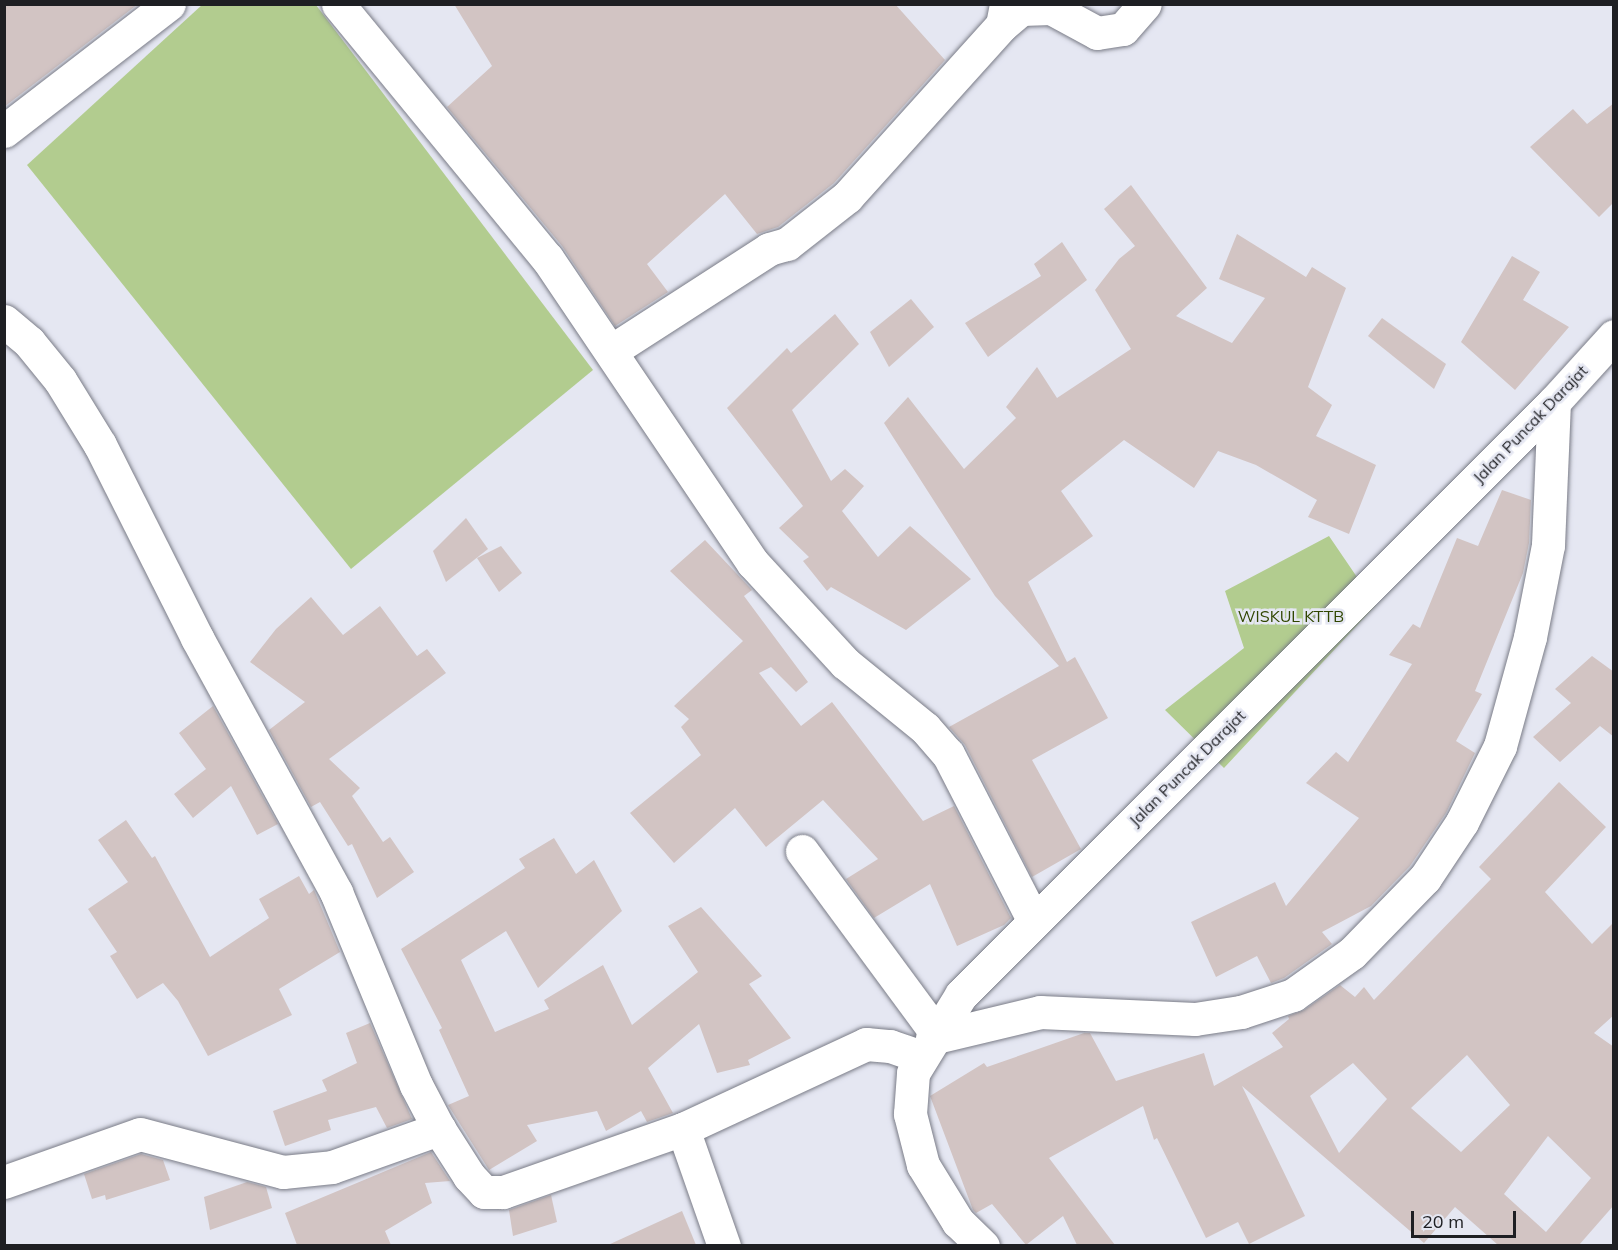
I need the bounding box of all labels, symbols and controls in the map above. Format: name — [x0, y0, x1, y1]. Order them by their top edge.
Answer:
street label: Jalan Puncak Darajat — [1469, 361, 1591, 487]
park label: WISKUL KTTB — [1238, 606, 1344, 626]
street label: Jalan Puncak Darajat — [1125, 706, 1249, 830]
scale bar — [1414, 1199, 1519, 1237]
text: 20 m — [1422, 1210, 1464, 1233]

